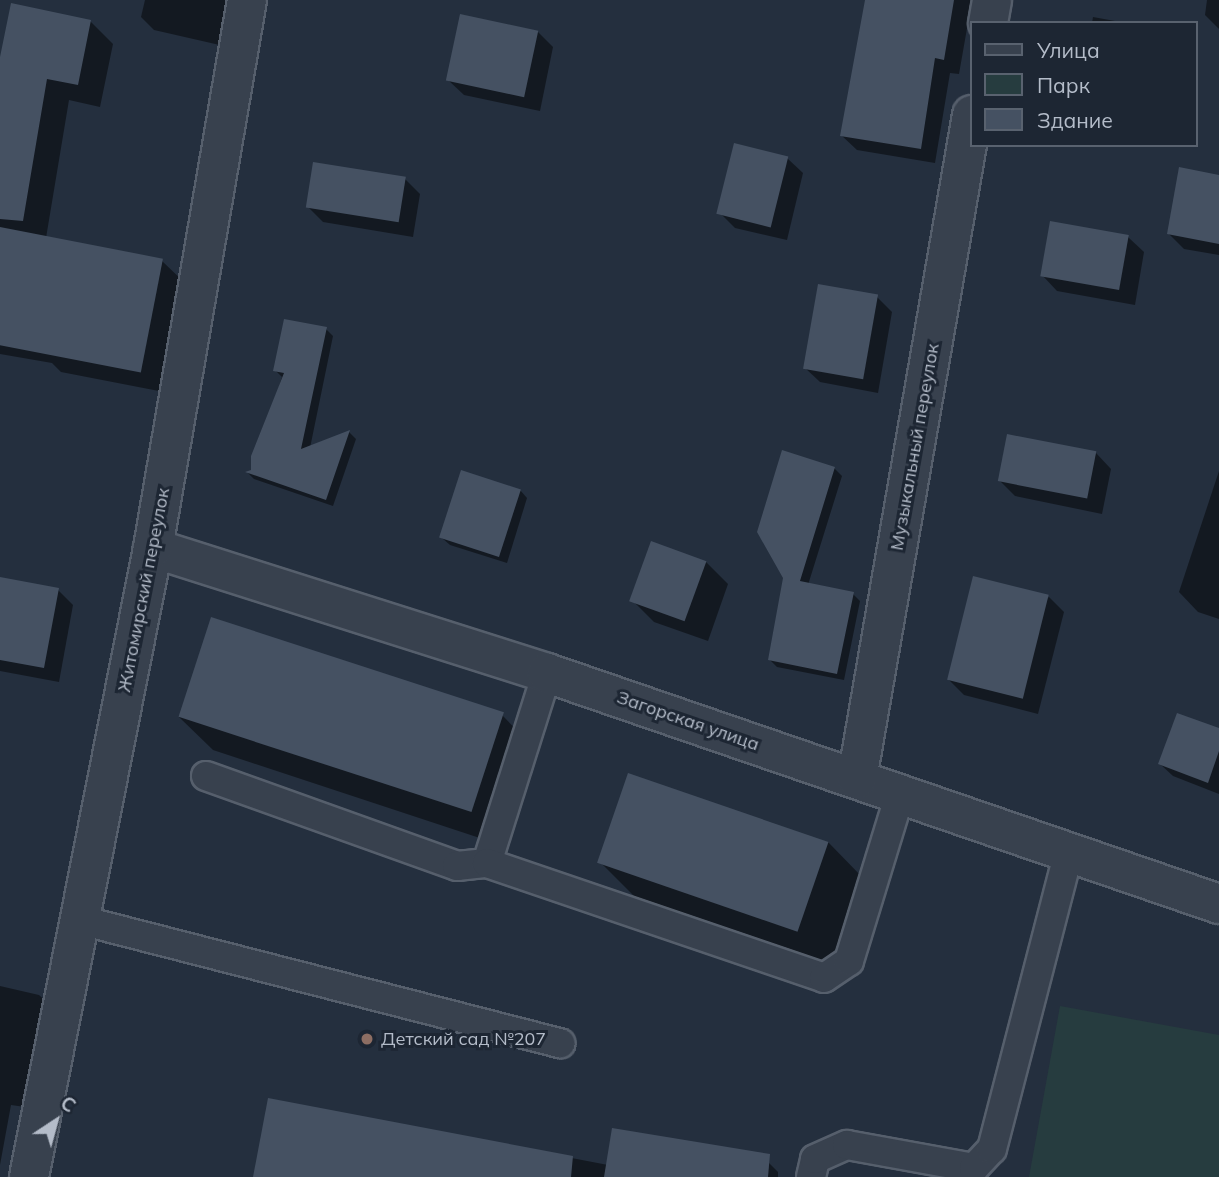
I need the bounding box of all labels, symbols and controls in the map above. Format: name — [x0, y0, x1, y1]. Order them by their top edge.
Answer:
legend — [970, 21, 1198, 147]
text: Улица — [1037, 37, 1100, 63]
text: Парк — [1037, 72, 1090, 98]
text: Здание — [1037, 107, 1113, 133]
street label: Музыкальный переулок — [886, 342, 944, 552]
street label: Житомирский переулок — [114, 486, 174, 694]
street label: Загорская улица — [614, 687, 762, 755]
place label: Детский сад №207 — [381, 1028, 546, 1050]
marker: Детский сад №207 — [359, 1031, 375, 1047]
north arrow — [21, 1086, 91, 1156]
text: С — [56, 1090, 81, 1118]

